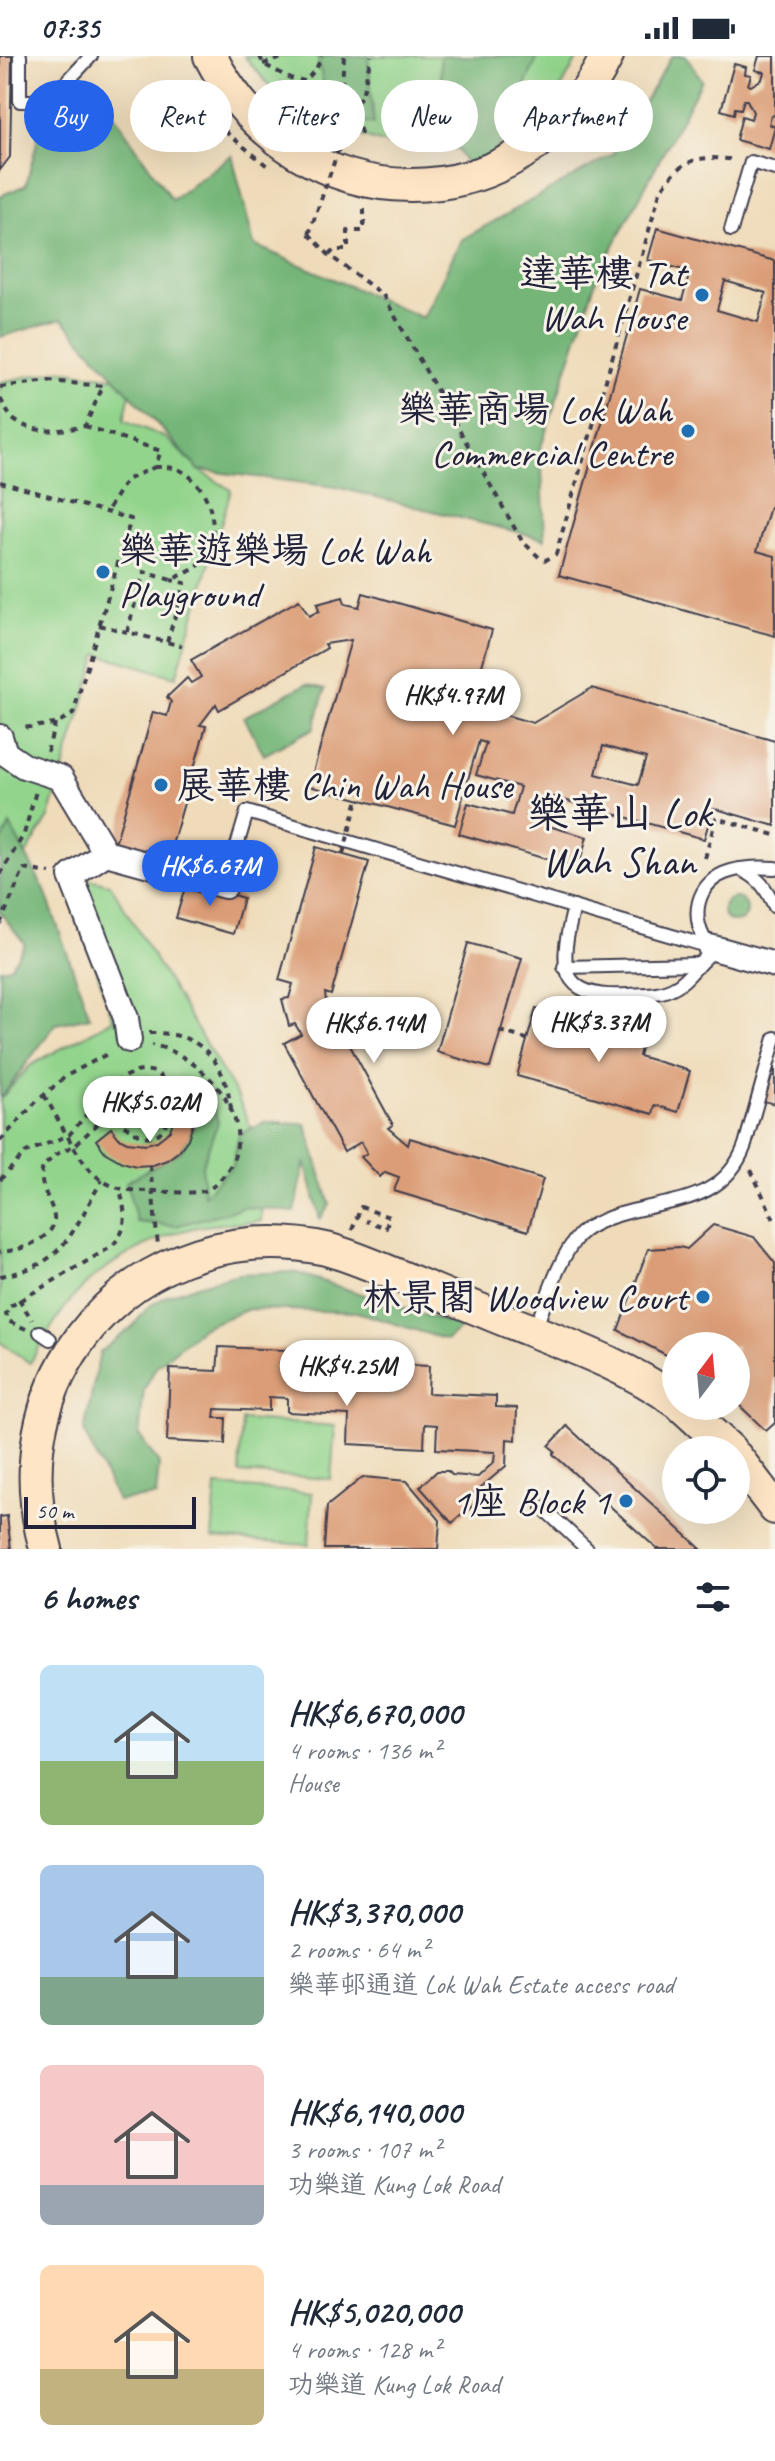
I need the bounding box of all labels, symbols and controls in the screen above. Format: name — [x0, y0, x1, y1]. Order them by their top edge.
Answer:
text: 07:35 — [40, 9, 99, 47]
chip: Buy — [24, 80, 114, 152]
chip: Rent — [130, 80, 232, 152]
chip: Filters — [248, 80, 365, 152]
chip: New — [381, 80, 478, 152]
chip: Apartment — [494, 80, 653, 152]
place label: 達華樓 Tat Wah House — [520, 250, 689, 341]
marker: 達華樓 Tat Wah House — [693, 286, 711, 304]
place label: 樂華商場 Lok Wah Commercial Centre — [398, 386, 675, 477]
marker: 樂華商場 Lok Wah Commercial Centre — [679, 422, 697, 440]
place label: 樂華遊樂場 Lok Wah Playground — [119, 527, 432, 618]
marker: 樂華遊樂場 Lok Wah Playground — [94, 563, 112, 581]
pin: HK$4.97M — [370, 669, 536, 737]
text: HK$4.97M — [404, 678, 502, 711]
place label: 展華樓 Chin Wah House — [177, 762, 515, 809]
marker: 展華樓 Chin Wah House — [152, 776, 170, 794]
district label: 樂華山 Lok Wah Shan — [527, 787, 715, 888]
pin: HK$6.67M — [127, 840, 293, 908]
text: HK$6.67M — [160, 849, 260, 882]
pin: HK$3.37M — [516, 996, 682, 1064]
pin: HK$6.14M — [291, 997, 457, 1065]
text: HK$3.37M — [550, 1005, 648, 1038]
text: HK$6.14M — [324, 1006, 424, 1039]
pin: HK$5.02M — [67, 1076, 233, 1144]
text: HK$5.02M — [101, 1085, 199, 1118]
place label: 林景閣 Woodview Court — [362, 1274, 690, 1321]
marker: 林景閣 Woodview Court — [694, 1288, 712, 1306]
north arrow — [662, 1332, 750, 1420]
map controls — [662, 1332, 750, 1524]
pin: HK$4.25M — [264, 1340, 430, 1408]
text: HK$4.25M — [298, 1349, 396, 1382]
button: locate — [662, 1436, 750, 1524]
place label: 1座 Block 1 — [452, 1478, 612, 1525]
marker: 1座 Block 1 — [617, 1492, 635, 1510]
scale bar — [24, 1493, 196, 1529]
text: 50 m — [36, 1497, 73, 1525]
icon: filters — [691, 1575, 735, 1619]
text: 6 homes — [40, 1576, 137, 1619]
text: HK$6,670,000 — [288, 1691, 462, 1734]
icon: home — [104, 1697, 200, 1793]
text: 4 rooms · 136 m² — [288, 1734, 440, 1767]
text: House — [288, 1767, 339, 1800]
text: HK$3,370,000 — [288, 1890, 460, 1933]
icon: home — [104, 1897, 200, 1993]
text: 2 rooms · 64 m² — [288, 1933, 429, 1966]
text: 樂華邨通道 Lok Wah Estate access road — [288, 1968, 674, 2001]
text: HK$6,140,000 — [288, 2090, 461, 2133]
icon: home — [104, 2097, 200, 2193]
text: 3 rooms · 107 m² — [288, 2133, 440, 2166]
text: 功樂道 Kung Lok Road — [288, 2168, 500, 2201]
text: HK$5,020,000 — [288, 2290, 460, 2333]
icon: home — [104, 2297, 200, 2393]
text: 4 rooms · 128 m² — [288, 2333, 440, 2366]
text: 功樂道 Kung Lok Road — [288, 2368, 500, 2401]

